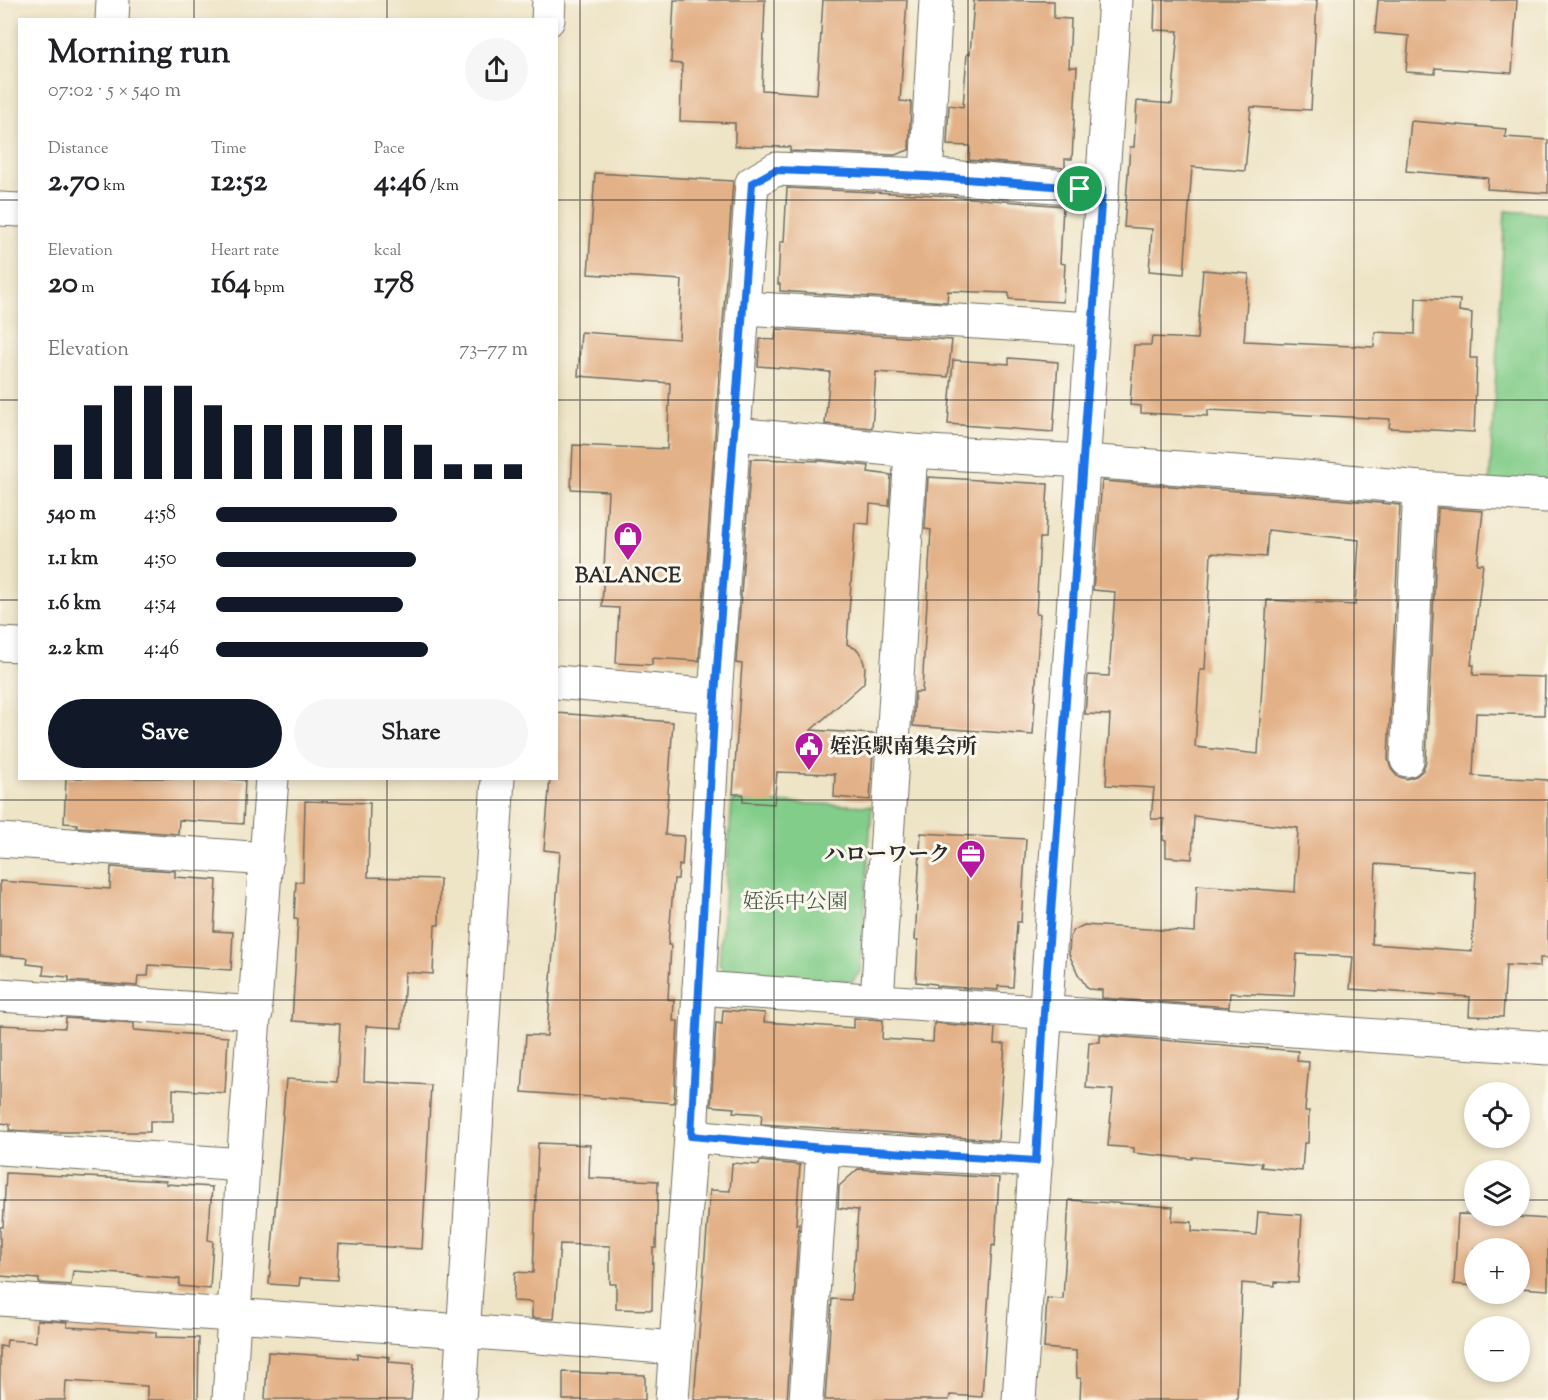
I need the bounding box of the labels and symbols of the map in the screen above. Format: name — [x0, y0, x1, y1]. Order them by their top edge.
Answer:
pin — [1054, 163, 1105, 214]
shop icon: BALANCE — [612, 520, 644, 562]
place label: BALANCE — [575, 562, 681, 592]
public building icon: 姪浜駅南集会所 — [793, 730, 825, 772]
place label: 姪浜駅南集会所 — [830, 733, 977, 763]
office icon: ハローワーク — [955, 838, 987, 880]
place label: ハローワーク — [824, 841, 950, 871]
park label: 姪浜中公園 — [743, 888, 848, 918]

